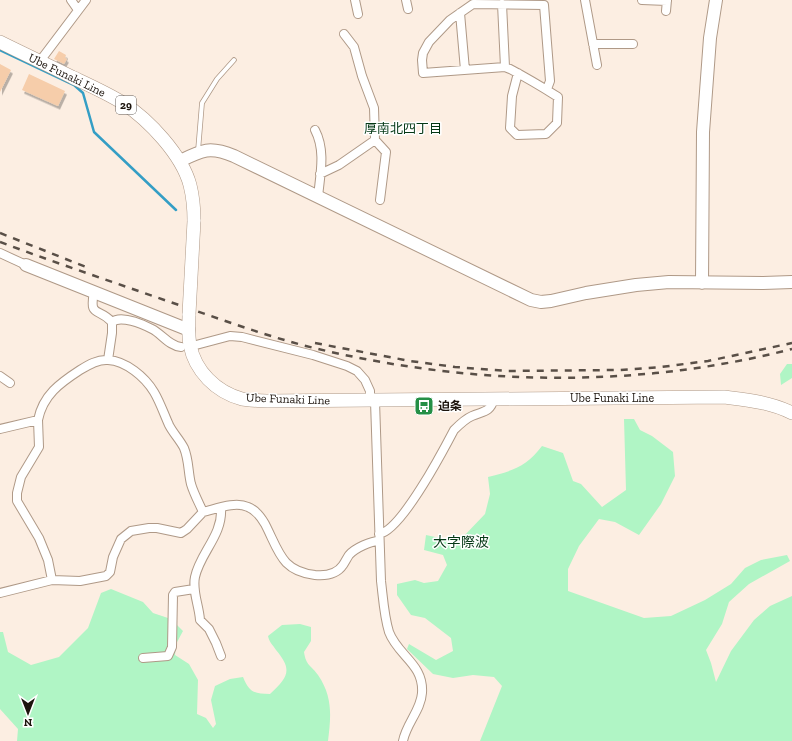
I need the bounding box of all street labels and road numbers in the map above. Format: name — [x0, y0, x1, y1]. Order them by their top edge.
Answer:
street label: Ube Funaki Line — [26, 50, 108, 100]
road number: 29 — [116, 96, 136, 114]
street label: Ube Funaki Line — [246, 391, 331, 407]
street label: Ube Funaki Line — [570, 391, 654, 405]

